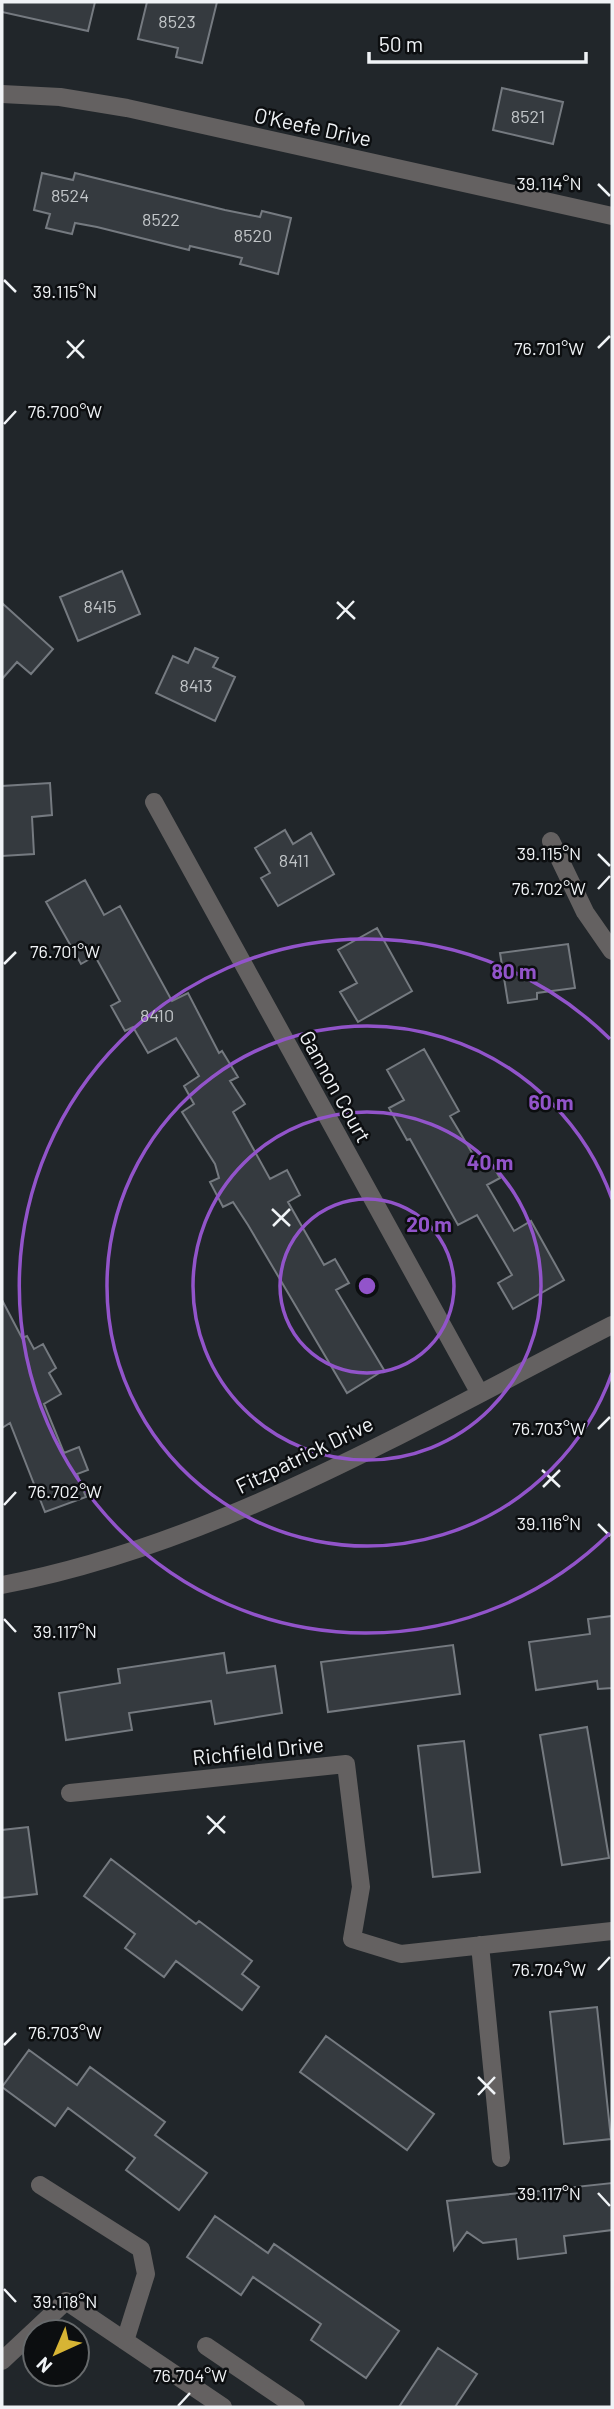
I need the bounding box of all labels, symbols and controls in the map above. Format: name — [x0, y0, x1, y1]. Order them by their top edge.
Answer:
house number: 8523 — [158, 10, 196, 32]
scale bar — [369, 21, 586, 65]
text: 50 m — [379, 31, 423, 56]
street label: O'Keefe Drive — [252, 101, 374, 151]
house number: 8521 — [511, 105, 545, 127]
text: 39.114°N — [516, 172, 582, 194]
house number: 8524 — [51, 184, 89, 206]
house number: 8522 — [142, 208, 180, 230]
house number: 8520 — [234, 224, 272, 246]
text: 39.115°N — [33, 280, 97, 302]
text: 76.701°W — [514, 337, 584, 359]
text: 76.700°W — [28, 400, 102, 422]
house number: 8415 — [83, 595, 117, 617]
house number: 8413 — [179, 674, 213, 696]
text: 39.115°N — [517, 842, 581, 864]
house number: 8411 — [279, 849, 309, 871]
text: 76.702°W — [512, 877, 586, 899]
text: 76.701°W — [30, 940, 100, 962]
text: 80 m — [491, 958, 537, 983]
house number: 8410 — [140, 1004, 174, 1026]
street label: Gannon Court — [295, 1026, 377, 1146]
text: 60 m — [529, 1089, 573, 1114]
text: 40 m — [467, 1149, 513, 1174]
text: 20 m — [406, 1211, 452, 1236]
centre of rings — [355, 1274, 379, 1298]
street label: Fitzpatrick Drive — [231, 1410, 377, 1498]
text: 76.703°W — [512, 1417, 586, 1439]
text: 76.702°W — [28, 1480, 102, 1502]
text: 39.116°N — [517, 1512, 581, 1534]
text: 39.117°N — [33, 1620, 97, 1642]
street label: Richfield Drive — [191, 1731, 325, 1769]
text: 76.704°W — [512, 1958, 586, 1980]
text: 76.703°W — [28, 2021, 102, 2043]
text: 39.117°N — [517, 2182, 581, 2204]
text: 39.118°N — [33, 2290, 97, 2312]
north arrow — [21, 2318, 91, 2388]
text: N — [31, 2353, 56, 2378]
text: 76.704°W — [153, 2364, 227, 2386]

